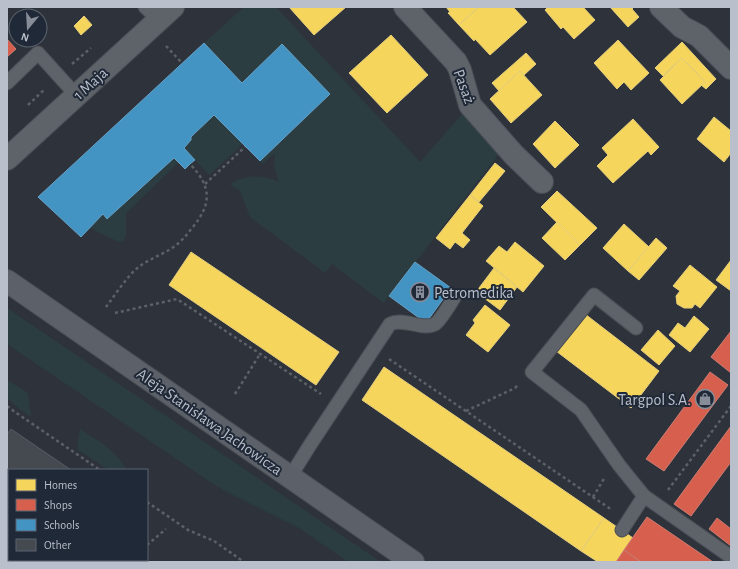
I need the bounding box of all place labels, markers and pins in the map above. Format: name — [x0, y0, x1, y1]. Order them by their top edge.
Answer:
building icon: Petromedika — [409, 281, 431, 303]
place label: Petromedika — [434, 285, 514, 301]
shop icon: Targpol S.A. — [694, 388, 716, 410]
place label: Targpol S.A. — [618, 392, 691, 408]

